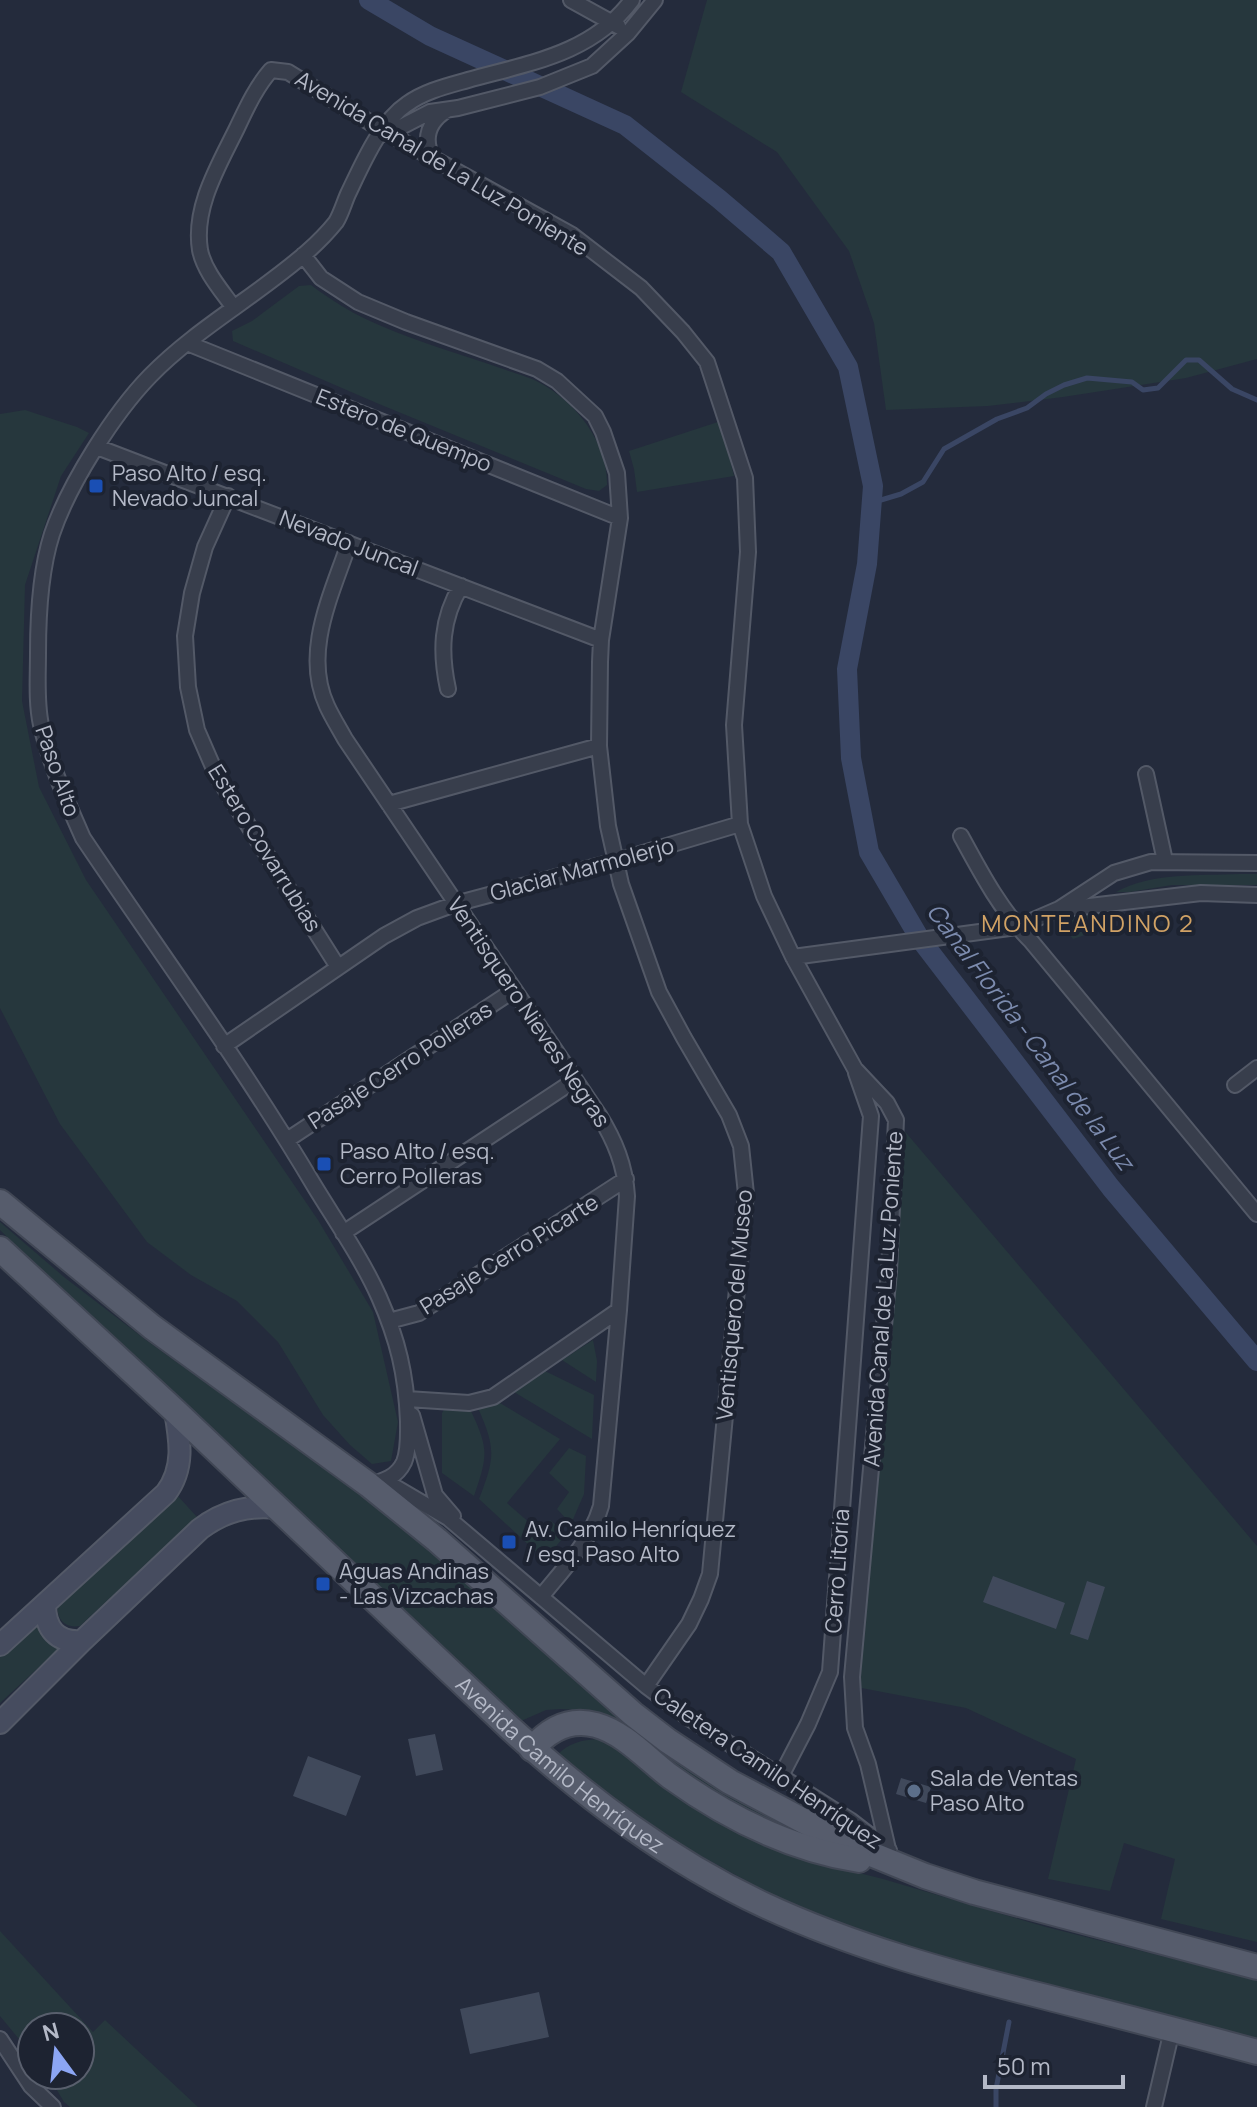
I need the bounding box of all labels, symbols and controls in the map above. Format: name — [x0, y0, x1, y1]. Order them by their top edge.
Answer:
street label: Avenida Canal de La Luz Poniente — [290, 63, 594, 263]
street label: Estero de Quempo — [312, 381, 496, 479]
place label: Paso Alto / esq. Nevado Juncal — [112, 458, 267, 513]
marker: Paso Alto / esq. Nevado Juncal — [87, 477, 105, 495]
street label: Nevado Juncal — [275, 503, 423, 583]
street label: Paso Alto — [28, 721, 88, 821]
street label: Estero Covarrubias — [201, 758, 329, 938]
street label: Glaciar Marmolerjo — [487, 830, 677, 908]
street label: Ventisquero Nieves Negras — [441, 891, 617, 1133]
water label: Canal Florida - Canal de la Luz — [920, 896, 1144, 1178]
district label: MONTEANDINO 2 — [981, 906, 1195, 939]
street label: Pasaje Cerro Polleras — [302, 994, 498, 1136]
street label: Avenida Canal de La Luz Poniente — [856, 1130, 910, 1468]
place label: Paso Alto / esq. Cerro Polleras — [340, 1136, 495, 1191]
marker: Paso Alto / esq. Cerro Polleras — [315, 1155, 333, 1173]
street label: Pasaje Cerro Picarte — [414, 1187, 604, 1321]
street label: Ventisquero del Museo — [709, 1188, 759, 1422]
street label: Cerro Litoria — [818, 1508, 856, 1634]
place label: Av. Camilo Henríquez / esq. Paso Alto — [525, 1514, 736, 1569]
marker: Av. Camilo Henríquez / esq. Paso Alto — [500, 1533, 518, 1551]
place label: Aguas Andinas - Las Vizcachas — [339, 1556, 494, 1611]
marker: Aguas Andinas - Las Vizcachas — [314, 1575, 332, 1593]
street label: Avenida Camilo Henríquez — [449, 1670, 670, 1860]
street label: Caletera Camilo Henríquez — [648, 1680, 888, 1856]
place label: Sala de Ventas Paso Alto — [930, 1763, 1078, 1818]
marker: Sala de Ventas Paso Alto — [905, 1782, 923, 1800]
north arrow — [16, 2011, 96, 2091]
text: N — [39, 2015, 62, 2048]
scale bar — [985, 2039, 1123, 2089]
text: 50 m — [997, 2049, 1051, 2082]

